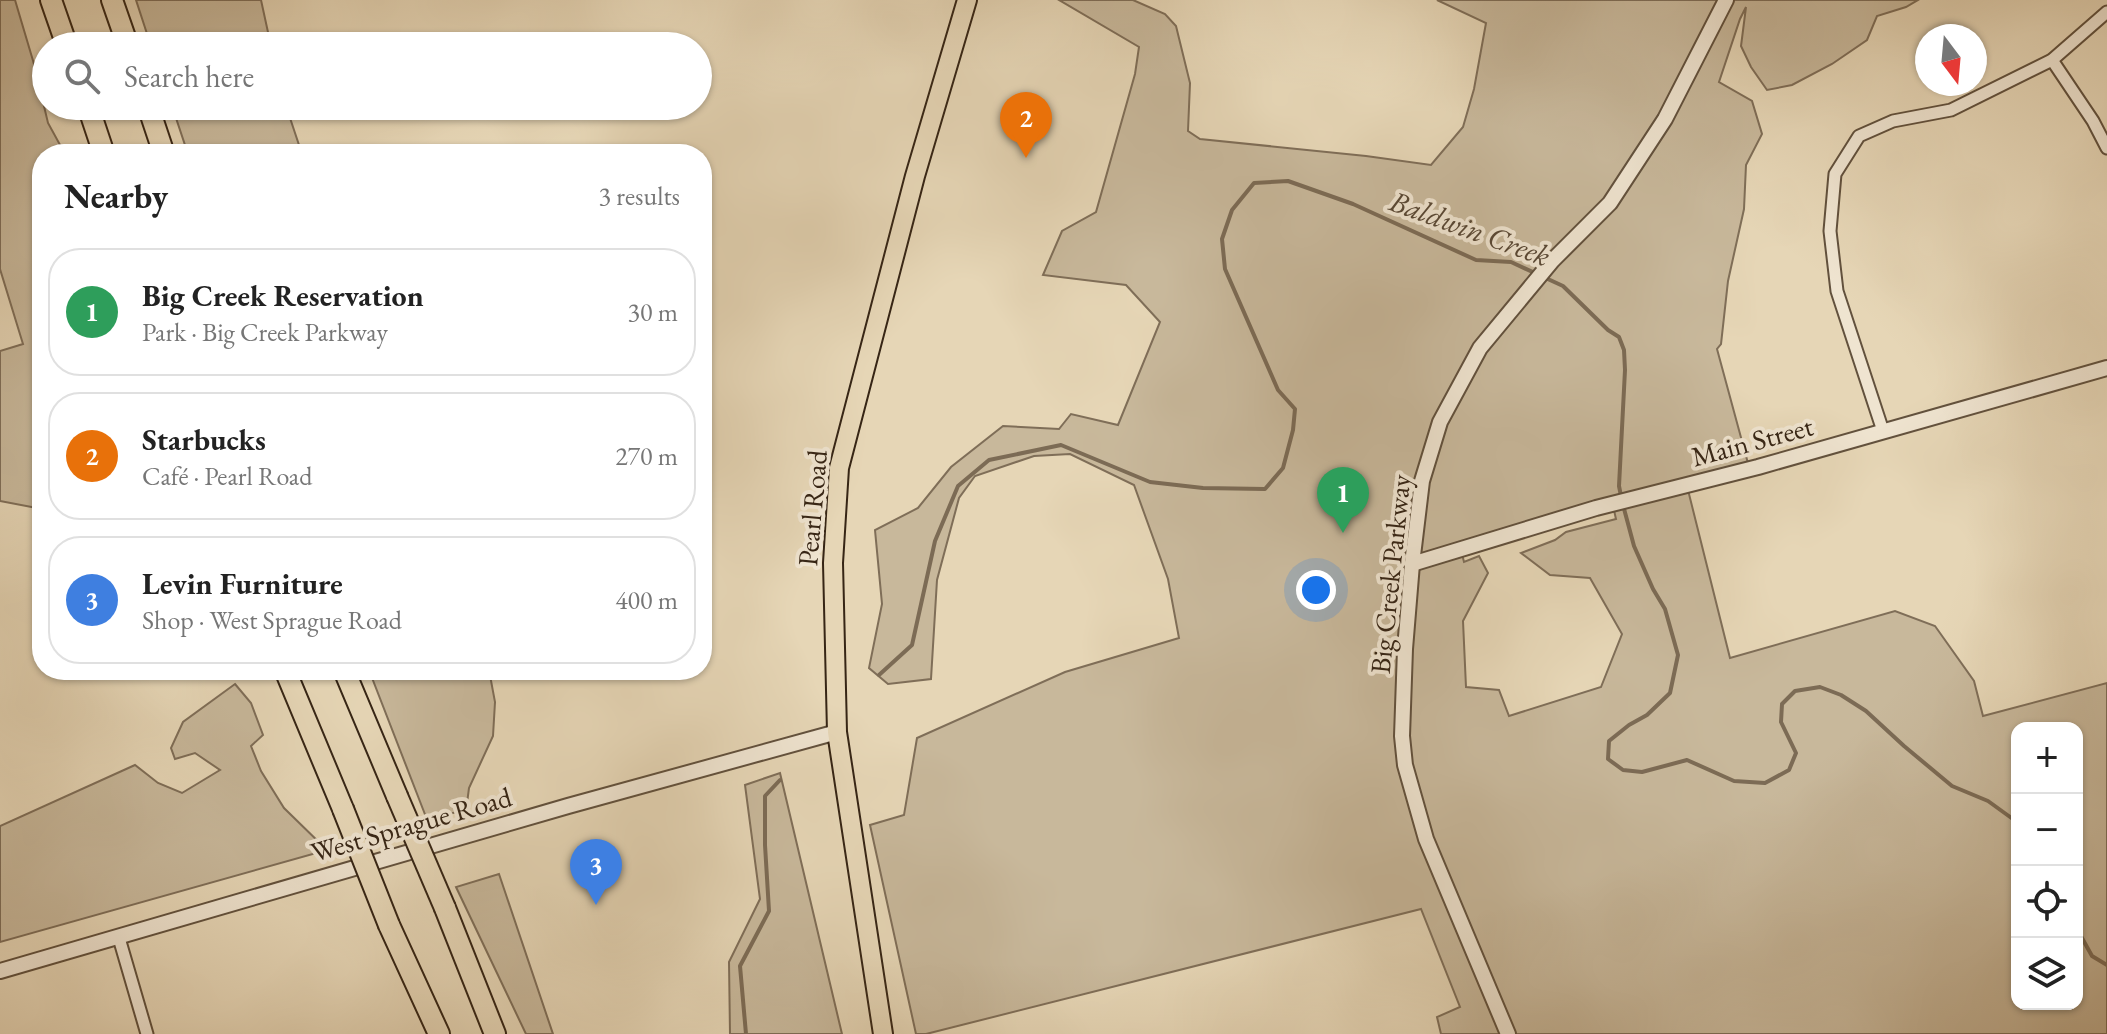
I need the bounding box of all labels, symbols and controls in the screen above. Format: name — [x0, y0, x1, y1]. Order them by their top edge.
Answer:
north arrow — [1915, 24, 1987, 96]
search box — [32, 32, 712, 120]
icon: search — [60, 54, 104, 98]
text: Search here — [124, 57, 254, 96]
pin: 2 — [1000, 92, 1052, 158]
text: Nearby — [64, 174, 168, 218]
text: 3 results — [599, 179, 680, 213]
water label: Baldwin Creek — [1384, 181, 1556, 275]
text: Big Creek Reservation — [142, 276, 424, 315]
text: 1 — [85, 295, 99, 329]
text: 30 m — [628, 295, 678, 329]
text: Park · Big Creek Parkway — [142, 315, 388, 349]
street label: Main Street — [1687, 407, 1817, 475]
text: Starbucks — [142, 420, 266, 459]
text: 2 — [85, 439, 99, 473]
text: 270 m — [615, 439, 678, 473]
street label: Pearl Road — [789, 448, 835, 568]
text: Café · Pearl Road — [142, 459, 312, 493]
pin: 1 — [1317, 467, 1369, 533]
street label: Big Creek Parkway — [1362, 472, 1418, 675]
text: Levin Furniture — [142, 564, 343, 603]
your location — [1296, 570, 1336, 610]
text: 3 — [85, 583, 99, 617]
text: 400 m — [615, 583, 678, 617]
text: Shop · West Sprague Road — [142, 603, 402, 637]
map controls — [2011, 722, 2083, 1010]
button: + — [2011, 722, 2083, 794]
street label: West Sprague Road — [306, 778, 516, 870]
button: − — [2011, 794, 2083, 866]
pin: 3 — [570, 839, 622, 905]
button: locate — [2011, 866, 2083, 938]
button: layers — [2011, 938, 2083, 1010]

